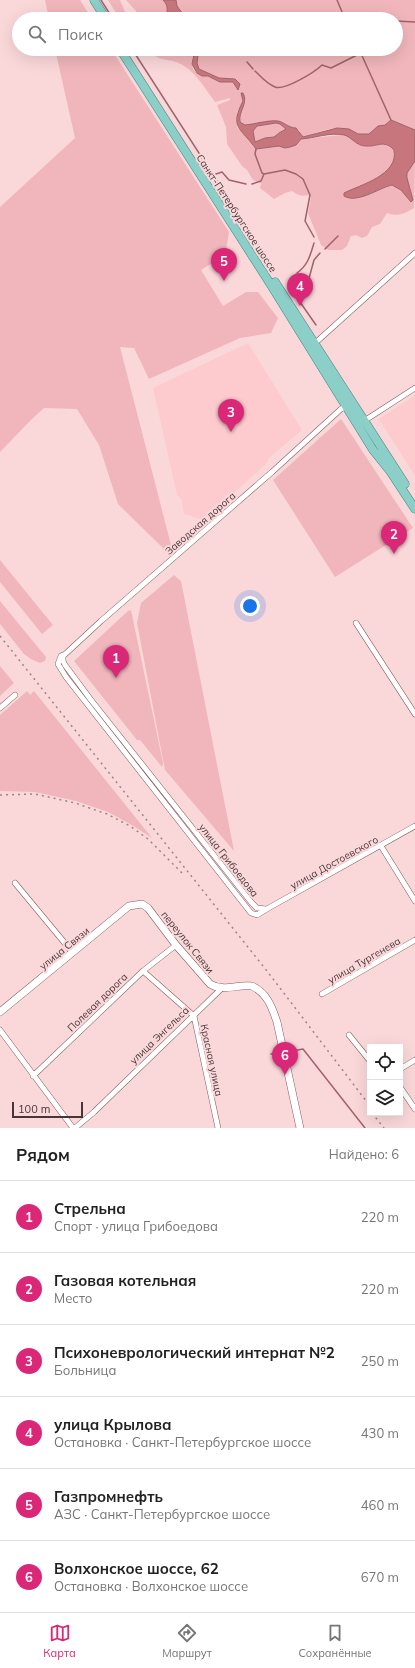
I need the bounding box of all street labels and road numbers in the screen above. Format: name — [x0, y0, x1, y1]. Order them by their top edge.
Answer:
street label: Санкт-Петербургское шоссе — [194, 152, 280, 275]
street label: Заводская дорога — [162, 489, 238, 558]
street label: улица Грибоедова — [196, 821, 261, 899]
street label: улица Достоевского — [288, 833, 381, 892]
street label: переулок Связи — [158, 908, 217, 976]
street label: улица Связи — [37, 924, 92, 973]
street label: улица Тургенева — [326, 934, 403, 987]
street label: Полевая дорога — [64, 970, 130, 1034]
street label: улица Энгельса — [127, 1004, 192, 1067]
street label: Красная улица — [198, 1023, 225, 1097]

